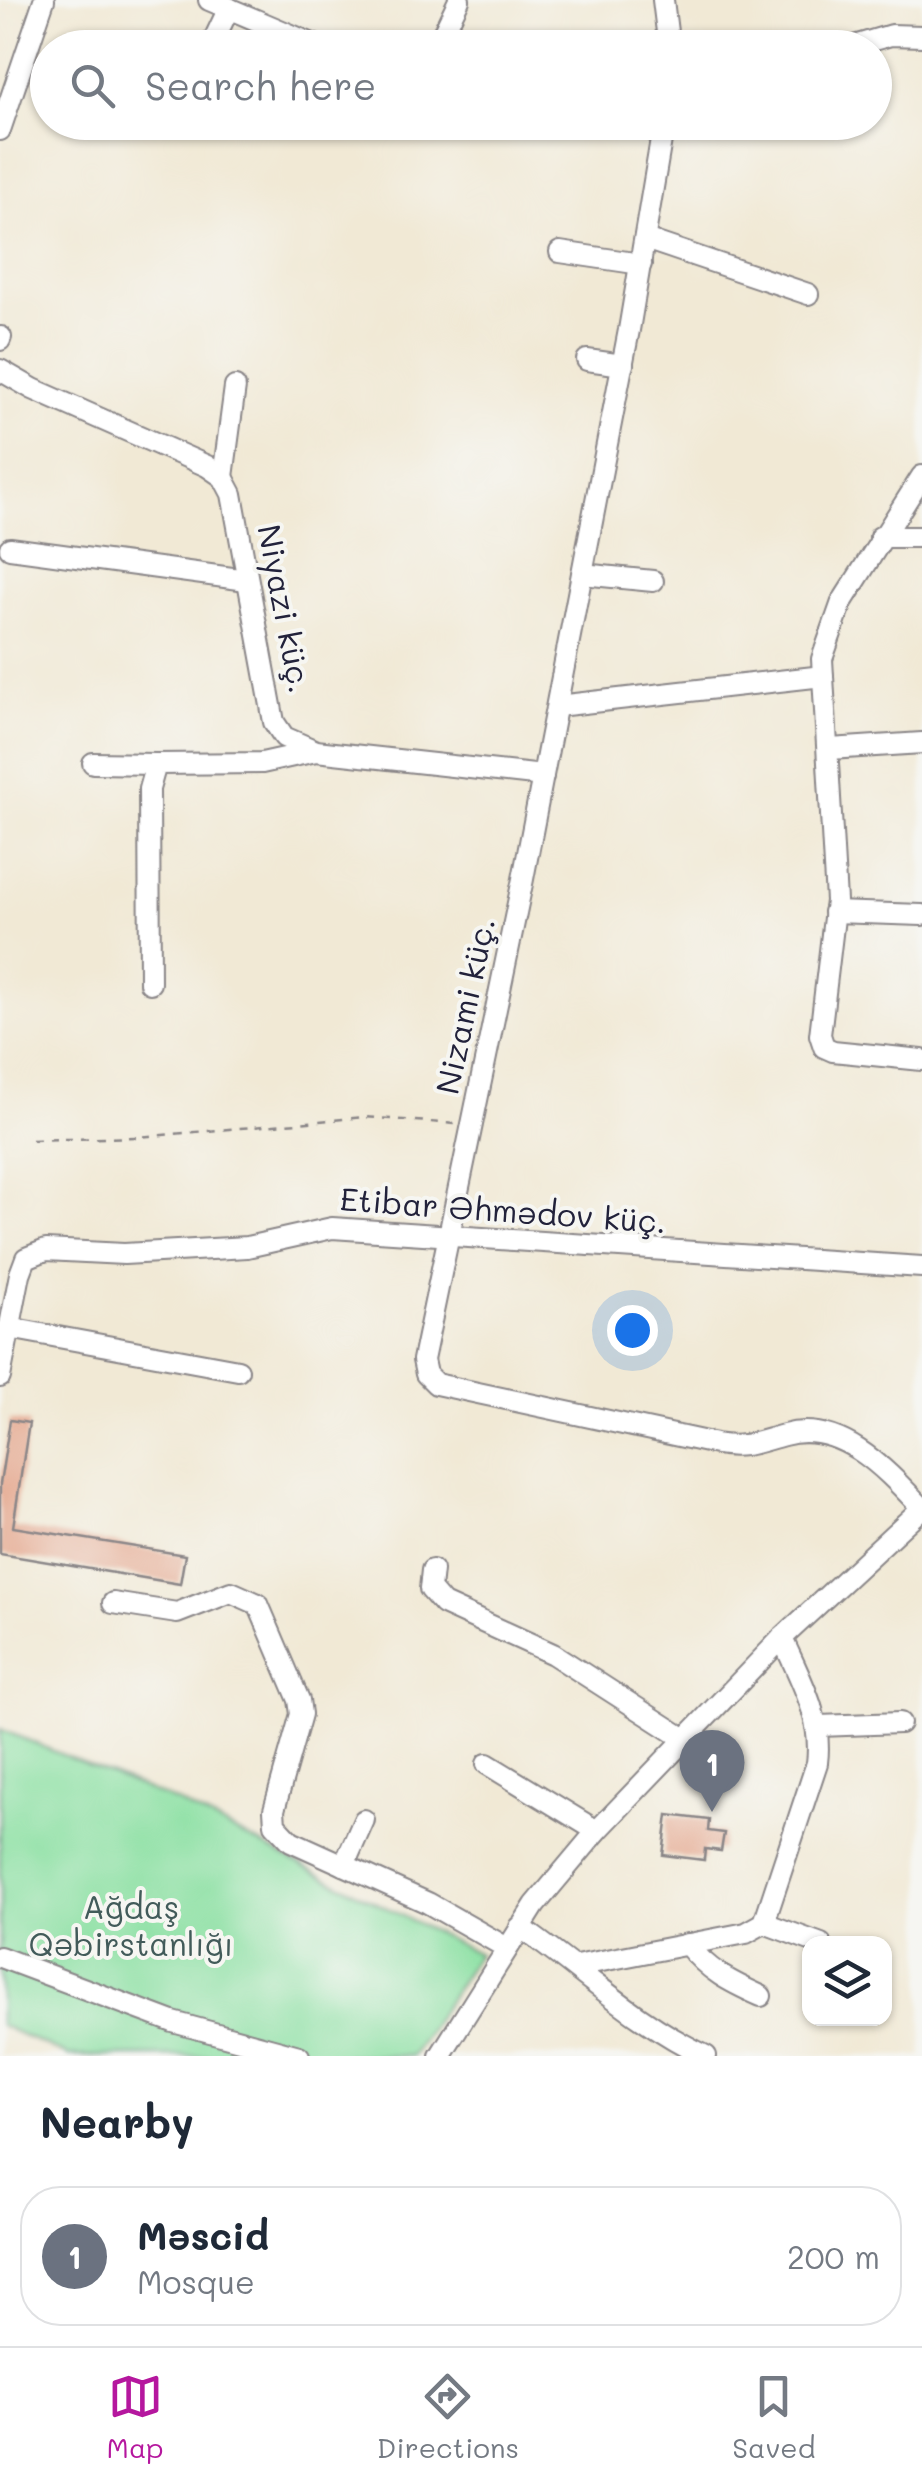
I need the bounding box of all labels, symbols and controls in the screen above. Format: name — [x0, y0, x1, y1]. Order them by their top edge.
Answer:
search box — [30, 30, 892, 140]
icon: search — [65, 58, 120, 113]
text: Search here — [145, 60, 376, 110]
street label: Niyazi küç. — [248, 521, 323, 697]
street label: Nizami küç. — [425, 913, 503, 1098]
street label: Etibar Əhmədov küç. — [339, 1177, 668, 1241]
your location — [607, 1305, 658, 1356]
pin: 1 — [680, 1730, 744, 1812]
park label: Ağdaş Qəbirstanlığı — [28, 1885, 234, 1964]
map controls — [802, 1936, 892, 2026]
button: layers — [802, 1936, 892, 2026]
text: Nearby — [40, 2094, 194, 2149]
text: Məscid — [137, 2210, 269, 2260]
text: 1 — [67, 2235, 82, 2277]
text: 200 m — [787, 2235, 880, 2277]
text: Mosque — [137, 2260, 255, 2302]
tab: Map — [107, 2369, 164, 2465]
tab: Directions — [377, 2369, 519, 2465]
tab: Saved — [732, 2369, 815, 2465]

